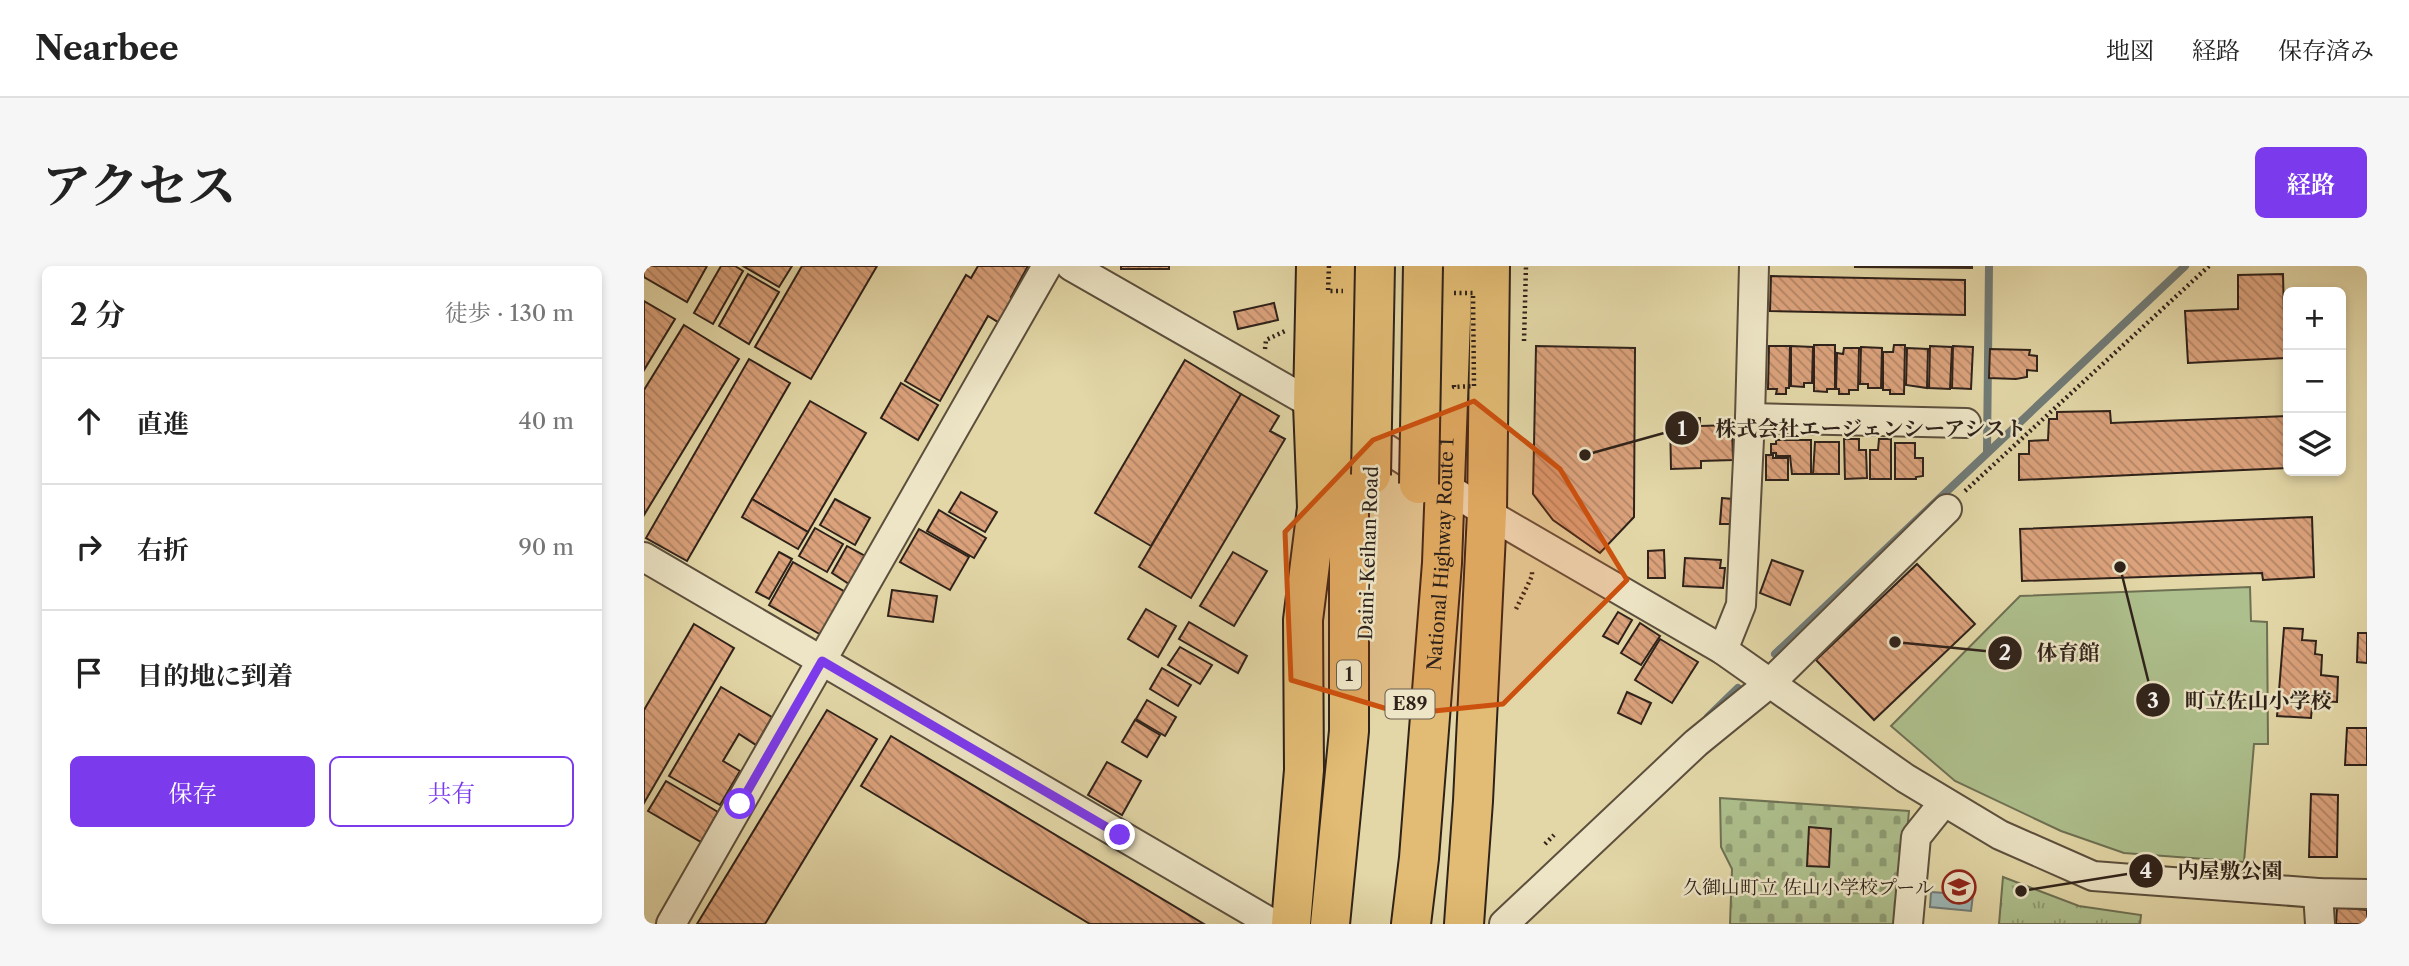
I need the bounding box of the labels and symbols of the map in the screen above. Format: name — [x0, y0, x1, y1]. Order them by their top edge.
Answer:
callout: 株式会社エージェンシーアシスト — [1664, 407, 2042, 449]
text: 1 — [1677, 416, 1687, 441]
text: 株式会社エージェンシーアシスト — [1715, 416, 2027, 441]
street label: National Highway Route 1 — [1423, 438, 1459, 671]
street label: Daini-Keihan Road — [1354, 465, 1383, 640]
callout: 体育館 — [1988, 632, 2114, 674]
text: 2 — [1999, 640, 2011, 665]
text: 体育館 — [2037, 640, 2100, 665]
road number: 1 — [1337, 660, 1361, 690]
callout: 町立佐山小学校 — [2136, 679, 2346, 721]
text: 3 — [2147, 688, 2159, 713]
text: 町立佐山小学校 — [2185, 688, 2332, 713]
road number: E89 — [1386, 690, 1434, 718]
route start — [724, 788, 755, 819]
route end — [1104, 819, 1135, 850]
callout: 内屋敷公園 — [2129, 850, 2297, 892]
text: 4 — [2140, 858, 2152, 883]
text: 内屋敷公園 — [2178, 858, 2283, 883]
school or university icon: 久御山町立 佐山小学校プール — [1940, 868, 1978, 906]
place label: 久御山町立 佐山小学校プール — [1683, 876, 1934, 899]

